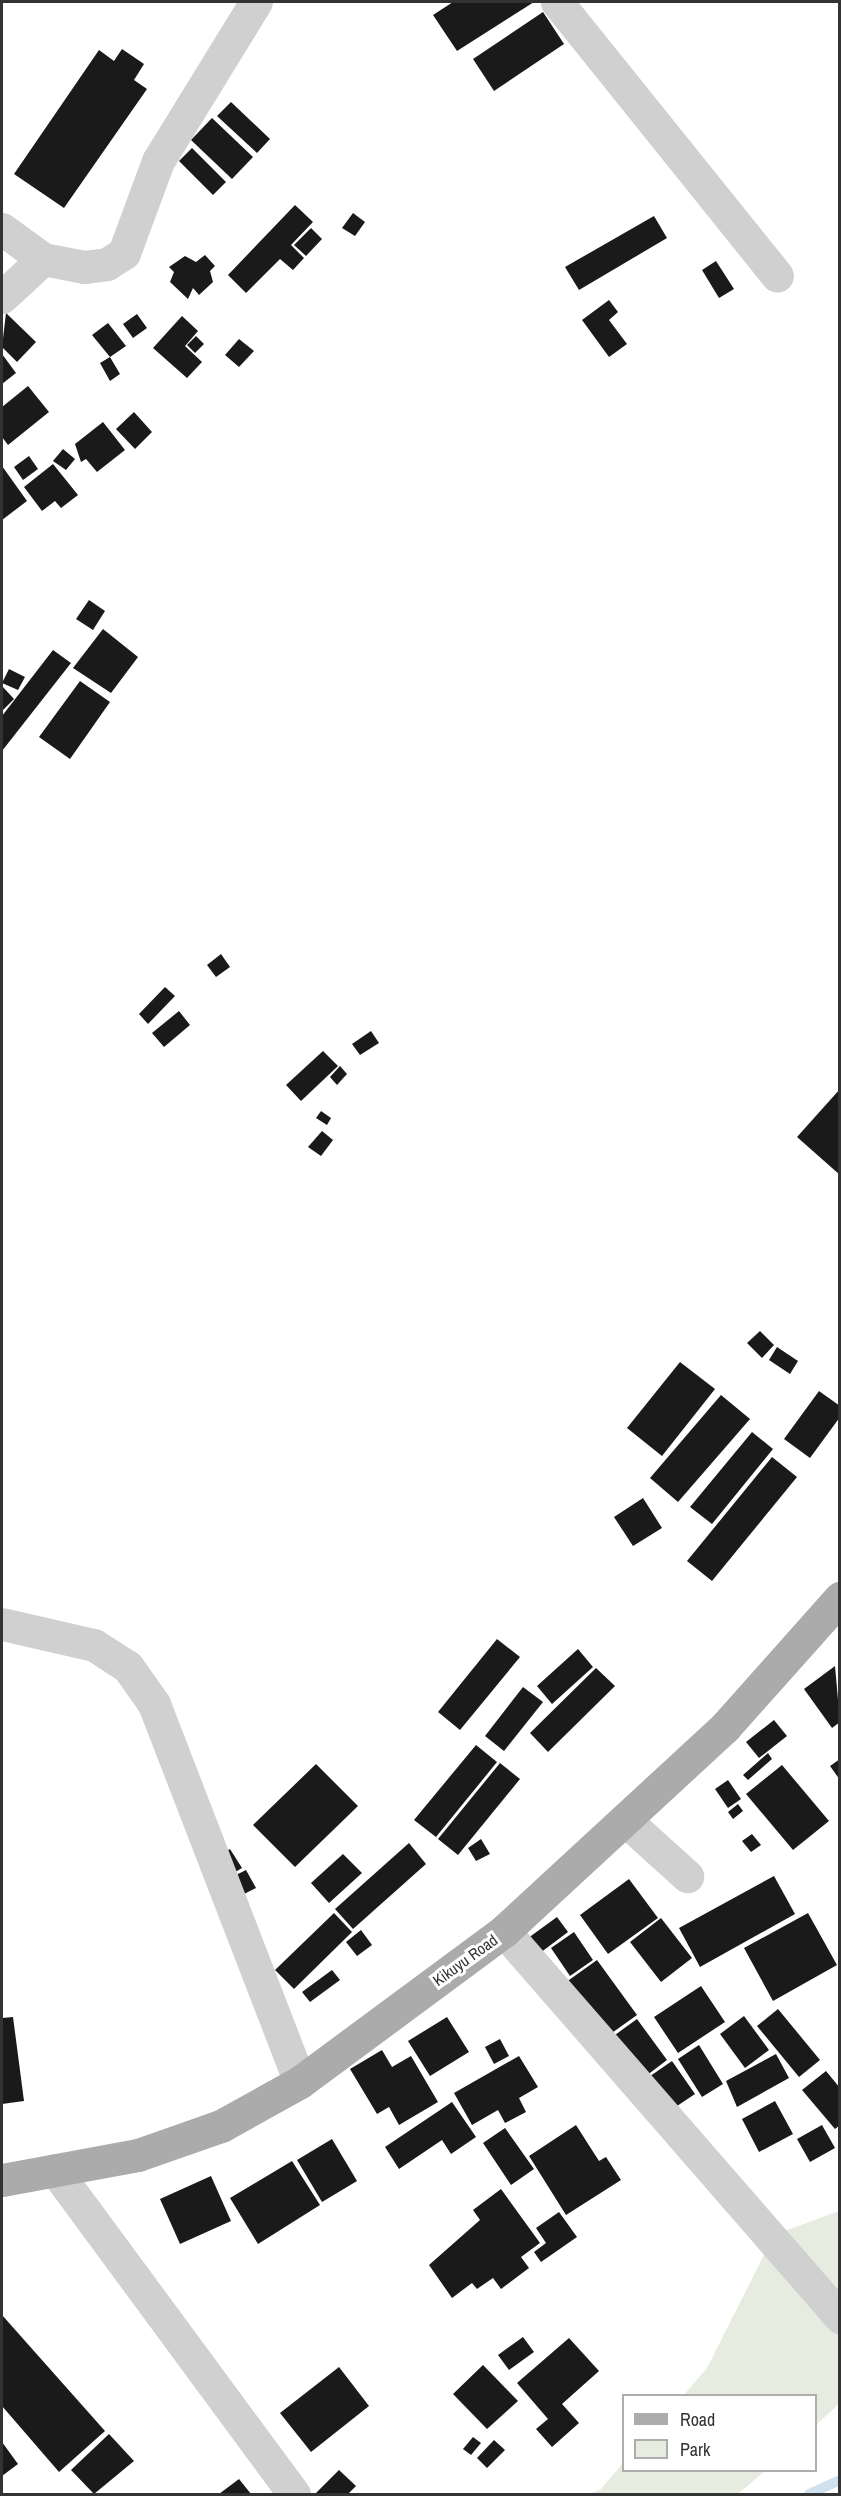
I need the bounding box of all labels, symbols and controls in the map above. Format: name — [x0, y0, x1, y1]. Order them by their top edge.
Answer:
street label: Kikuyu Road — [429, 1930, 501, 1990]
legend — [622, 2394, 817, 2472]
text: Road — [680, 2407, 715, 2432]
text: Park — [680, 2437, 710, 2462]

